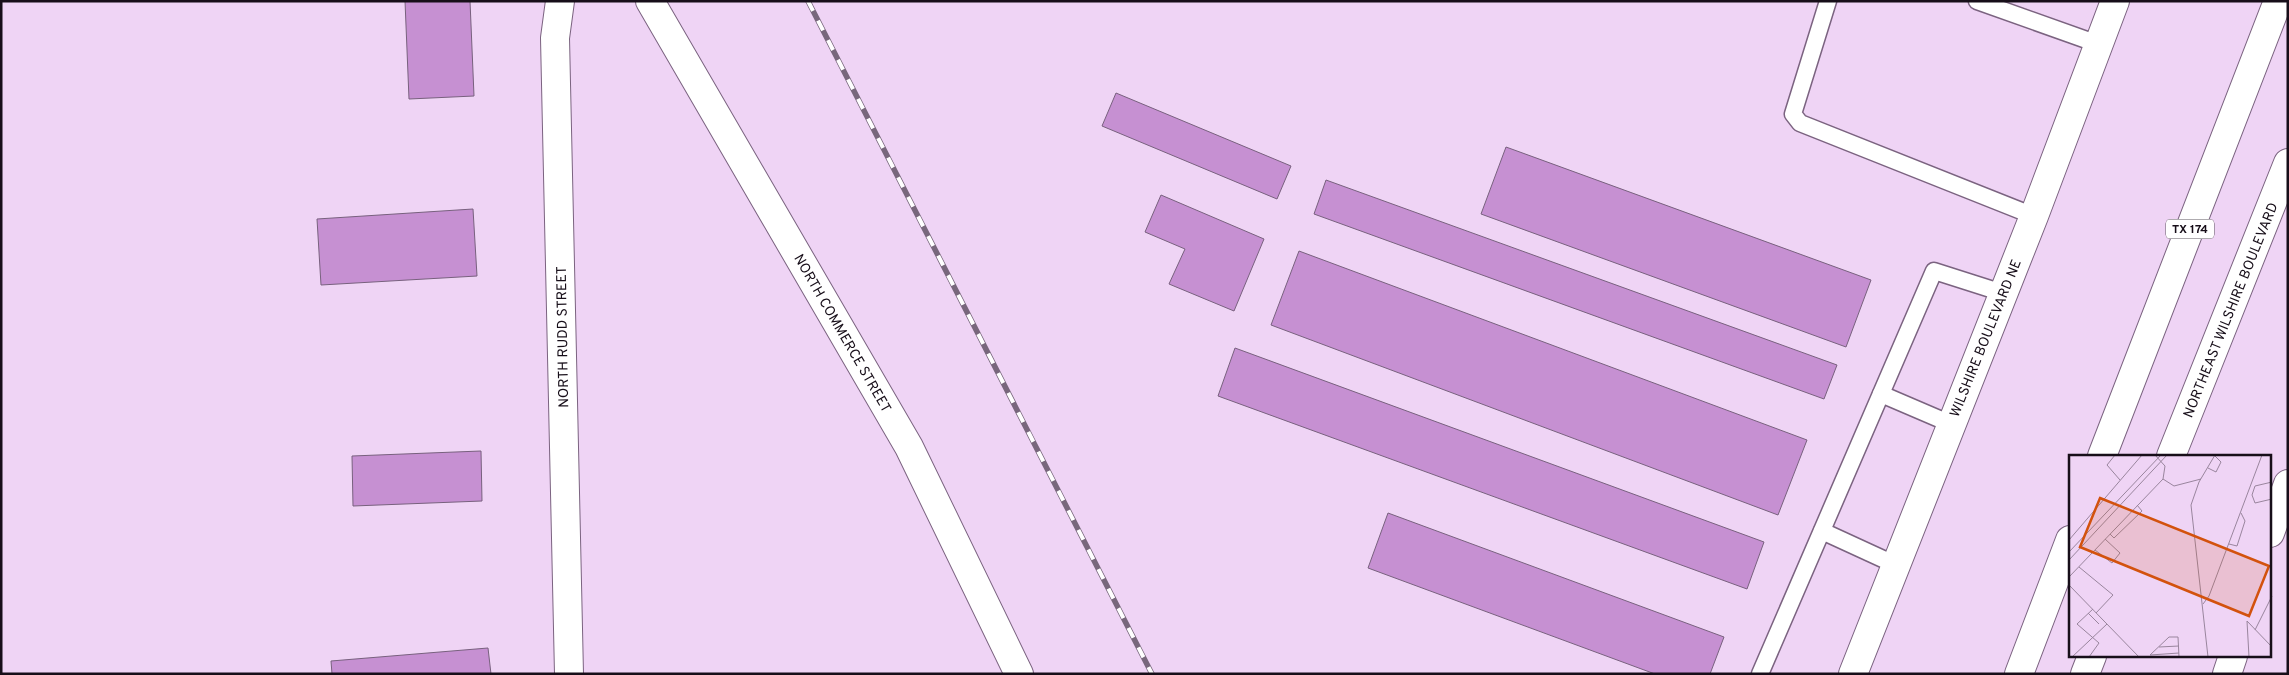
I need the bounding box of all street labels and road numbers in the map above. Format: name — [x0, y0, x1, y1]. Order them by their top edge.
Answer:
street label: NORTHEAST WILSHIRE BOULEVARD — [2180, 201, 2282, 421]
road number: TX 174 — [2166, 220, 2214, 238]
street label: NORTH COMMERCE STREET — [789, 252, 894, 416]
street label: WILSHIRE BOULEVARD NE — [1947, 257, 2026, 420]
street label: NORTH RUDD STREET — [554, 266, 573, 408]

